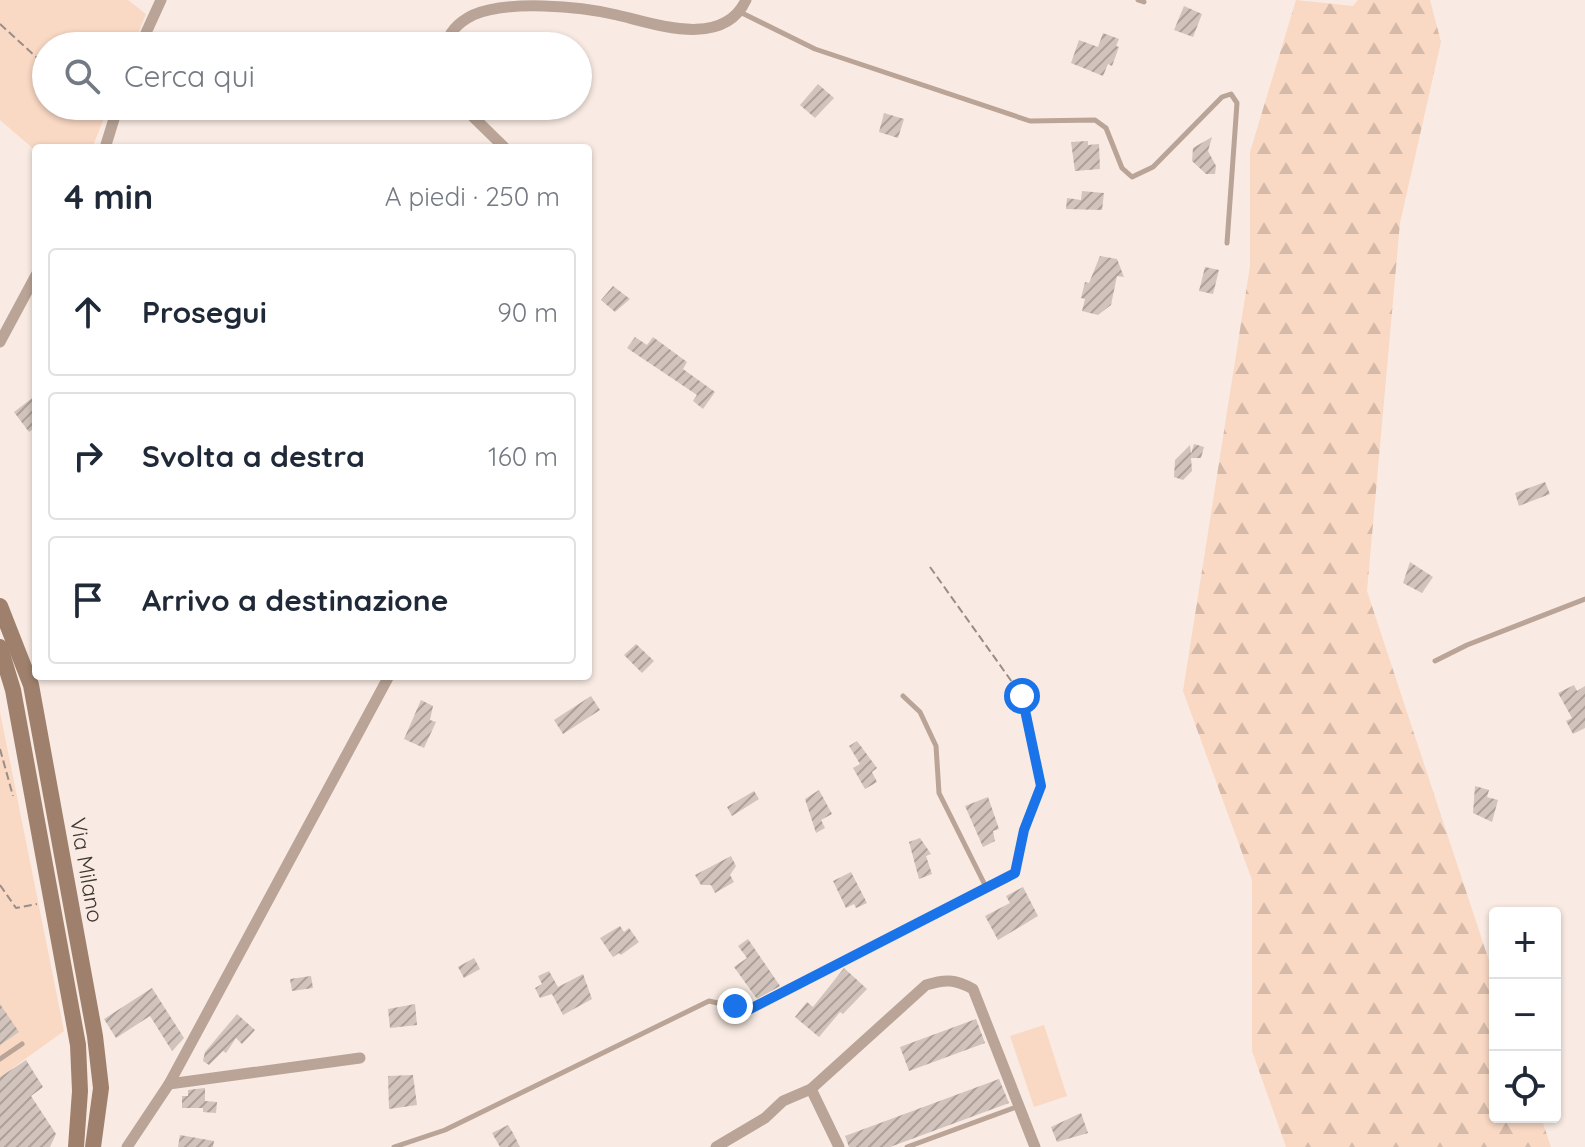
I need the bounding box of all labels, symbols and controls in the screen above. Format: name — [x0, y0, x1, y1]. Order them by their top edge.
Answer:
search box — [32, 32, 592, 120]
icon: search — [60, 54, 104, 98]
text: Cerca qui — [124, 57, 255, 95]
text: 4 min — [64, 175, 153, 218]
text: A piedi · 250 m — [385, 180, 560, 213]
icon: ahead — [66, 290, 110, 334]
text: Prosegui — [142, 293, 267, 331]
text: 90 m — [497, 296, 558, 329]
icon: right — [66, 434, 110, 478]
text: Svolta a destra — [142, 437, 365, 475]
text: 160 m — [488, 440, 558, 473]
icon: arrive — [66, 578, 110, 622]
text: Arrivo a destinazione — [142, 581, 448, 619]
route start — [1004, 678, 1040, 714]
street label: Via Milano — [64, 815, 110, 925]
map controls — [1489, 907, 1561, 1123]
button: + — [1489, 907, 1561, 979]
button: − — [1489, 979, 1561, 1051]
route end — [717, 988, 753, 1024]
button: locate — [1489, 1051, 1561, 1123]

